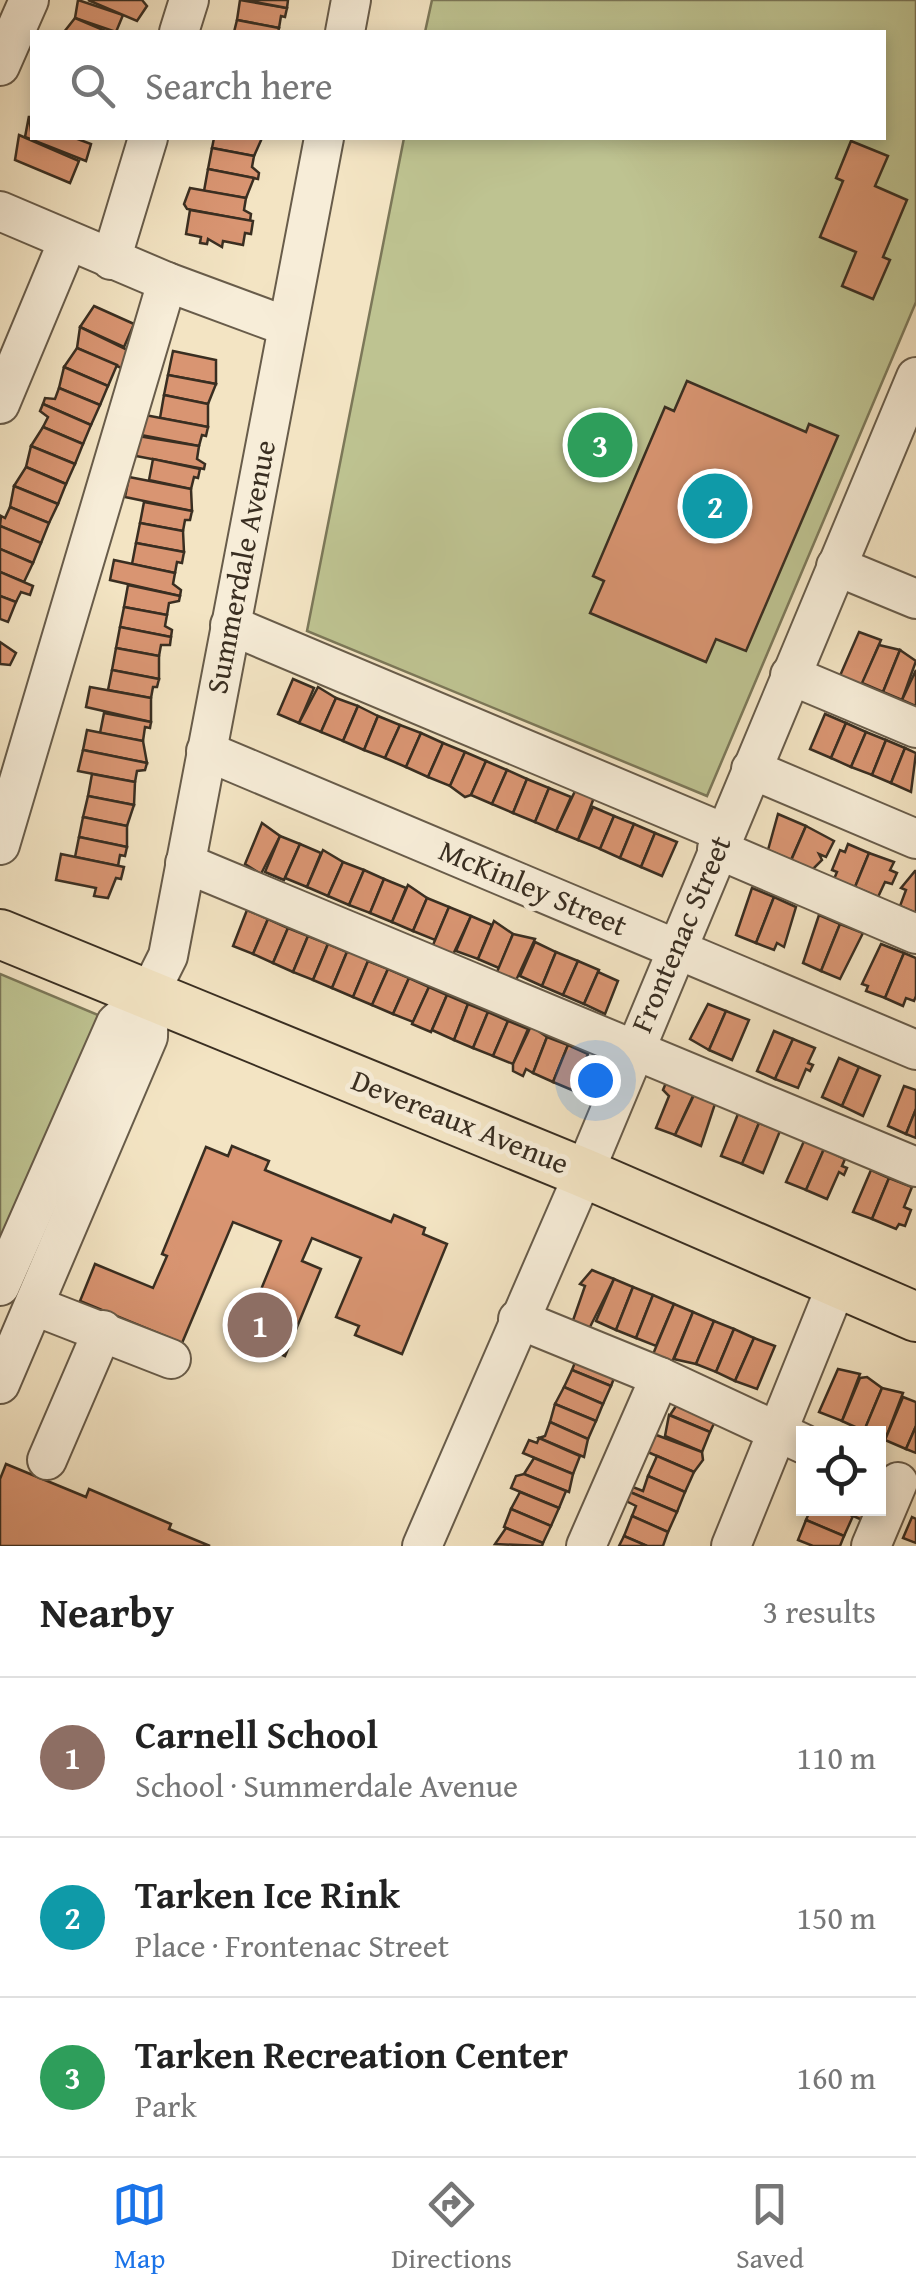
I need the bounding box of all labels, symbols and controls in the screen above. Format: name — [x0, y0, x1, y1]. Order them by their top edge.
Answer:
search box — [30, 30, 886, 140]
text: Search here — [145, 57, 333, 113]
icon: search — [65, 58, 120, 113]
pin: 3 — [568, 408, 632, 482]
street label: Summerdale Avenue — [194, 436, 286, 697]
pin: 2 — [682, 468, 748, 544]
street label: McKinley Street — [432, 828, 635, 947]
street label: Frontenac Street — [619, 828, 742, 1039]
your location — [570, 1055, 621, 1106]
street label: Devereaux Avenue — [345, 1057, 576, 1185]
pin: 1 — [228, 1288, 292, 1362]
map controls — [796, 1426, 886, 1516]
button: locate — [796, 1426, 886, 1516]
text: Nearby — [40, 1581, 174, 1642]
text: 3 results — [763, 1588, 876, 1635]
text: Carnell School — [135, 1706, 378, 1762]
text: 1 — [64, 1734, 81, 1781]
text: 110 m — [797, 1734, 876, 1781]
text: School · Summerdale Avenue — [135, 1762, 518, 1809]
text: Tarken Ice Rink — [135, 1866, 400, 1922]
text: 2 — [64, 1894, 81, 1941]
text: 150 m — [797, 1894, 876, 1941]
text: Place · Frontenac Street — [135, 1922, 449, 1969]
text: Tarken Recreation Center — [135, 2026, 568, 2082]
text: 3 — [64, 2054, 81, 2101]
text: 160 m — [797, 2054, 876, 2101]
text: Park — [135, 2082, 197, 2129]
tab: Map — [112, 2177, 167, 2278]
tab: Directions — [391, 2177, 512, 2278]
tab: Saved — [736, 2177, 804, 2278]

